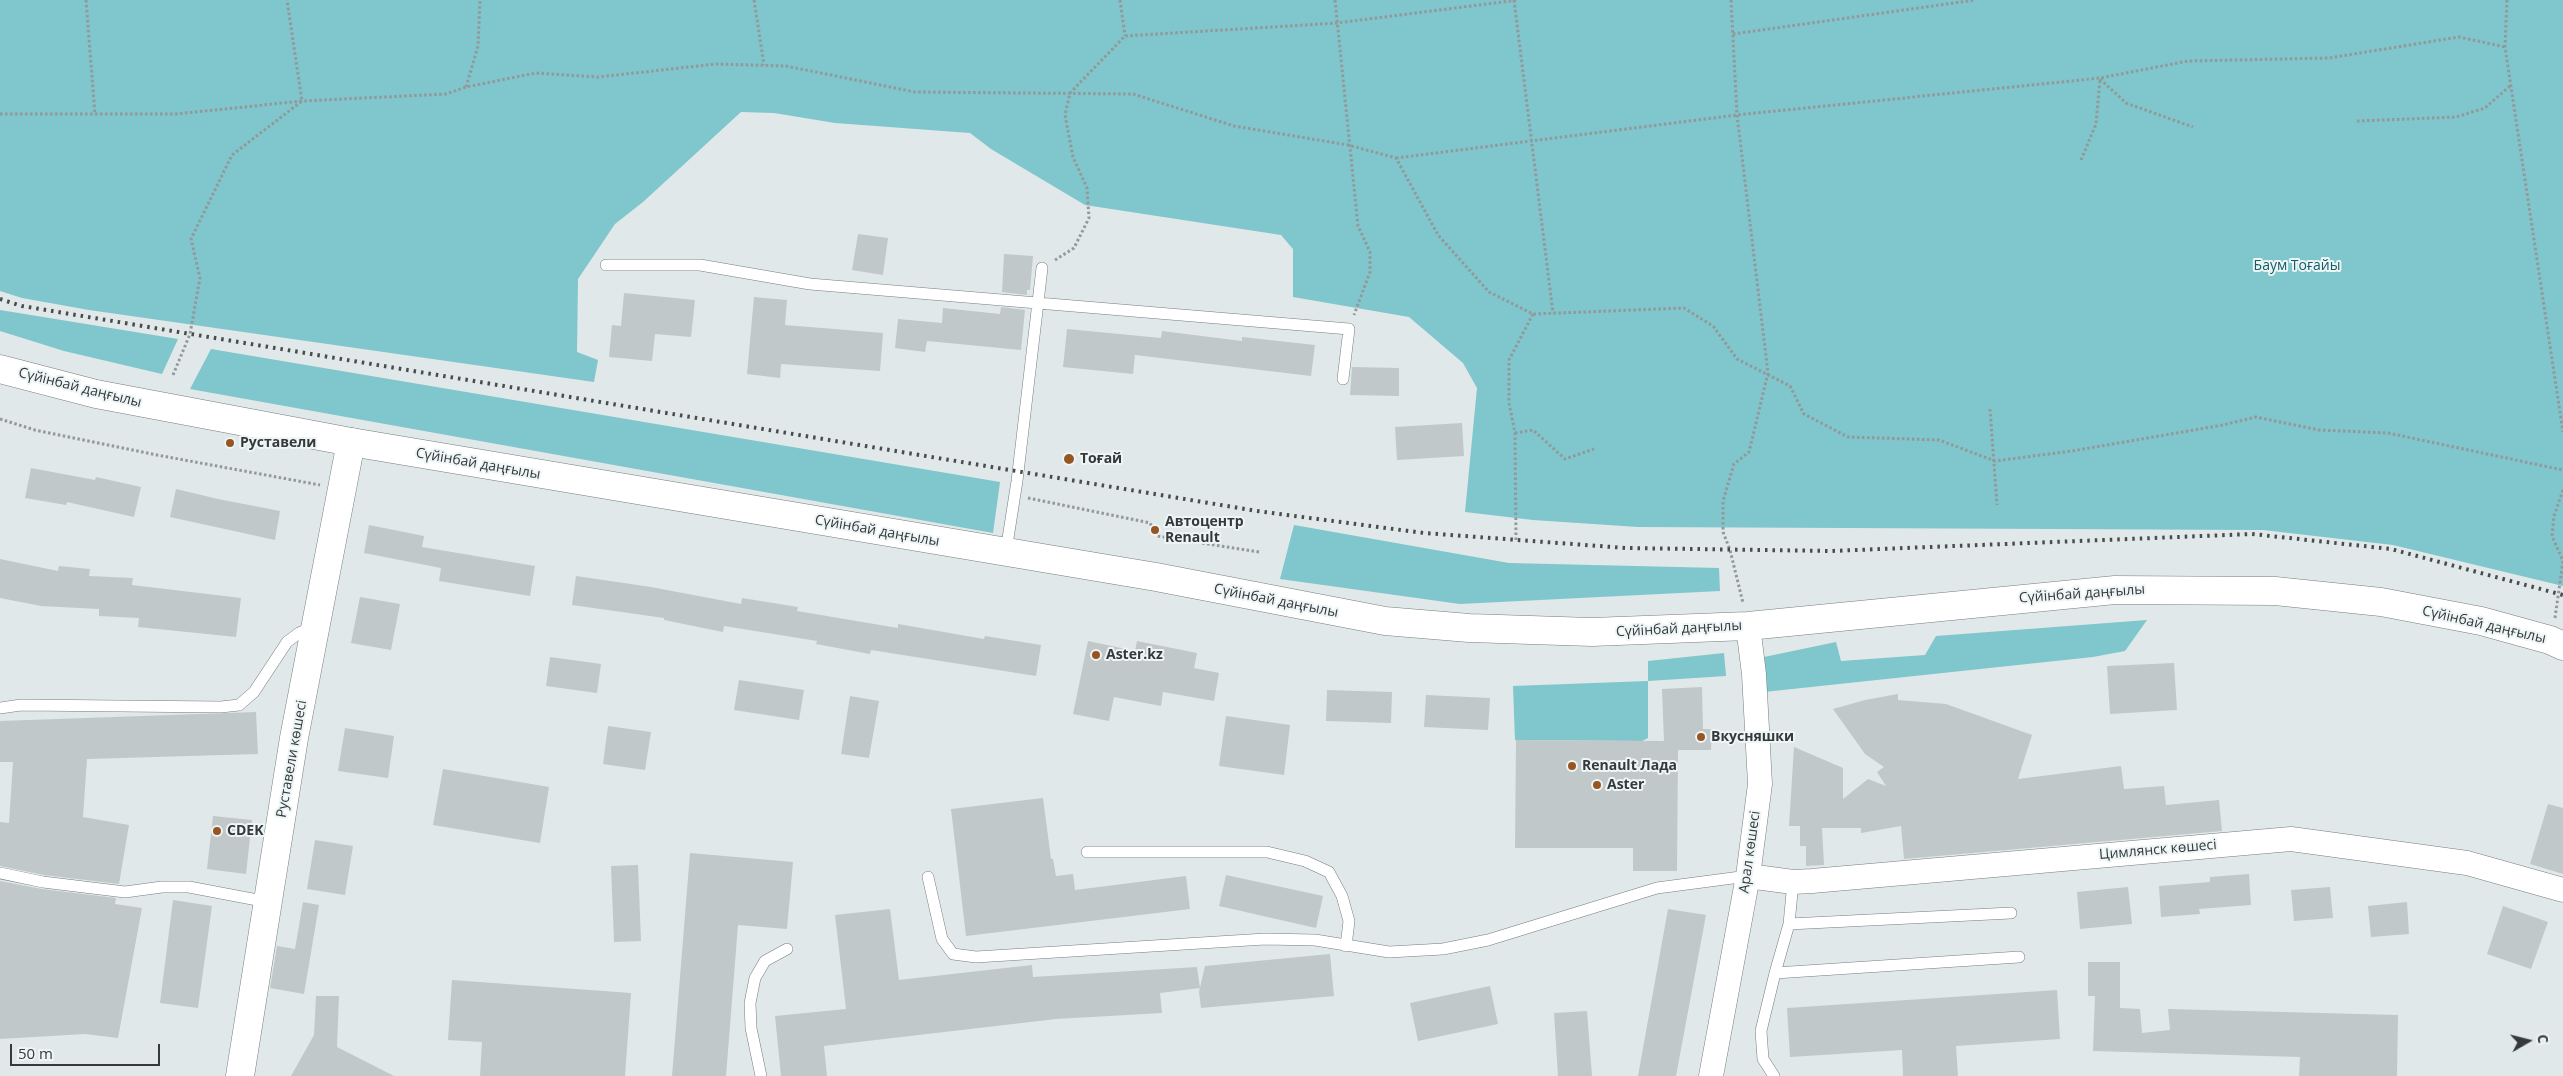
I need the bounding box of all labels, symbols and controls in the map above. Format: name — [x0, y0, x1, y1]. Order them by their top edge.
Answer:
park label: Баум Тоғайы — [2254, 258, 2340, 274]
street label: Сүйінбай даңғылы — [17, 365, 143, 411]
place label: Руставели — [240, 435, 316, 451]
marker: Руставели — [224, 437, 236, 449]
street label: Сүйінбай даңғылы — [414, 445, 542, 483]
place label: Тоғай — [1080, 451, 1122, 467]
marker: Тоғай — [1062, 452, 1076, 466]
street label: Сүйінбай даңғылы — [813, 512, 941, 550]
place label: Автоцентр Renault — [1165, 514, 1244, 546]
marker: Автоцентр Renault — [1149, 524, 1161, 536]
street label: Сүйінбай даңғылы — [1212, 581, 1340, 621]
street label: Сүйінбай даңғылы — [2018, 581, 2146, 607]
street label: Сүйінбай даңғылы — [2421, 603, 2547, 647]
street label: Сүйінбай даңғылы — [1616, 617, 1742, 641]
place label: Aster.kz — [1106, 647, 1163, 663]
marker: Aster.kz — [1090, 649, 1102, 661]
street label: Руставели көшесі — [273, 699, 311, 819]
place label: Вкусняшки — [1711, 729, 1794, 745]
marker: Вкусняшки — [1695, 731, 1707, 743]
place label: Renault Лада — [1582, 758, 1677, 774]
marker: Renault Лада — [1566, 760, 1578, 772]
place label: Aster — [1607, 777, 1644, 793]
marker: Aster — [1591, 779, 1603, 791]
street label: Арал көшесі — [1736, 810, 1764, 894]
place label: CDEK — [227, 823, 263, 839]
marker: CDEK — [211, 825, 223, 837]
street label: Цимлянск көшесі — [2099, 836, 2217, 864]
north arrow — [2503, 1016, 2553, 1066]
text: С — [2533, 1033, 2553, 1045]
scale bar — [12, 1034, 162, 1066]
text: 50 m — [18, 1043, 53, 1063]

